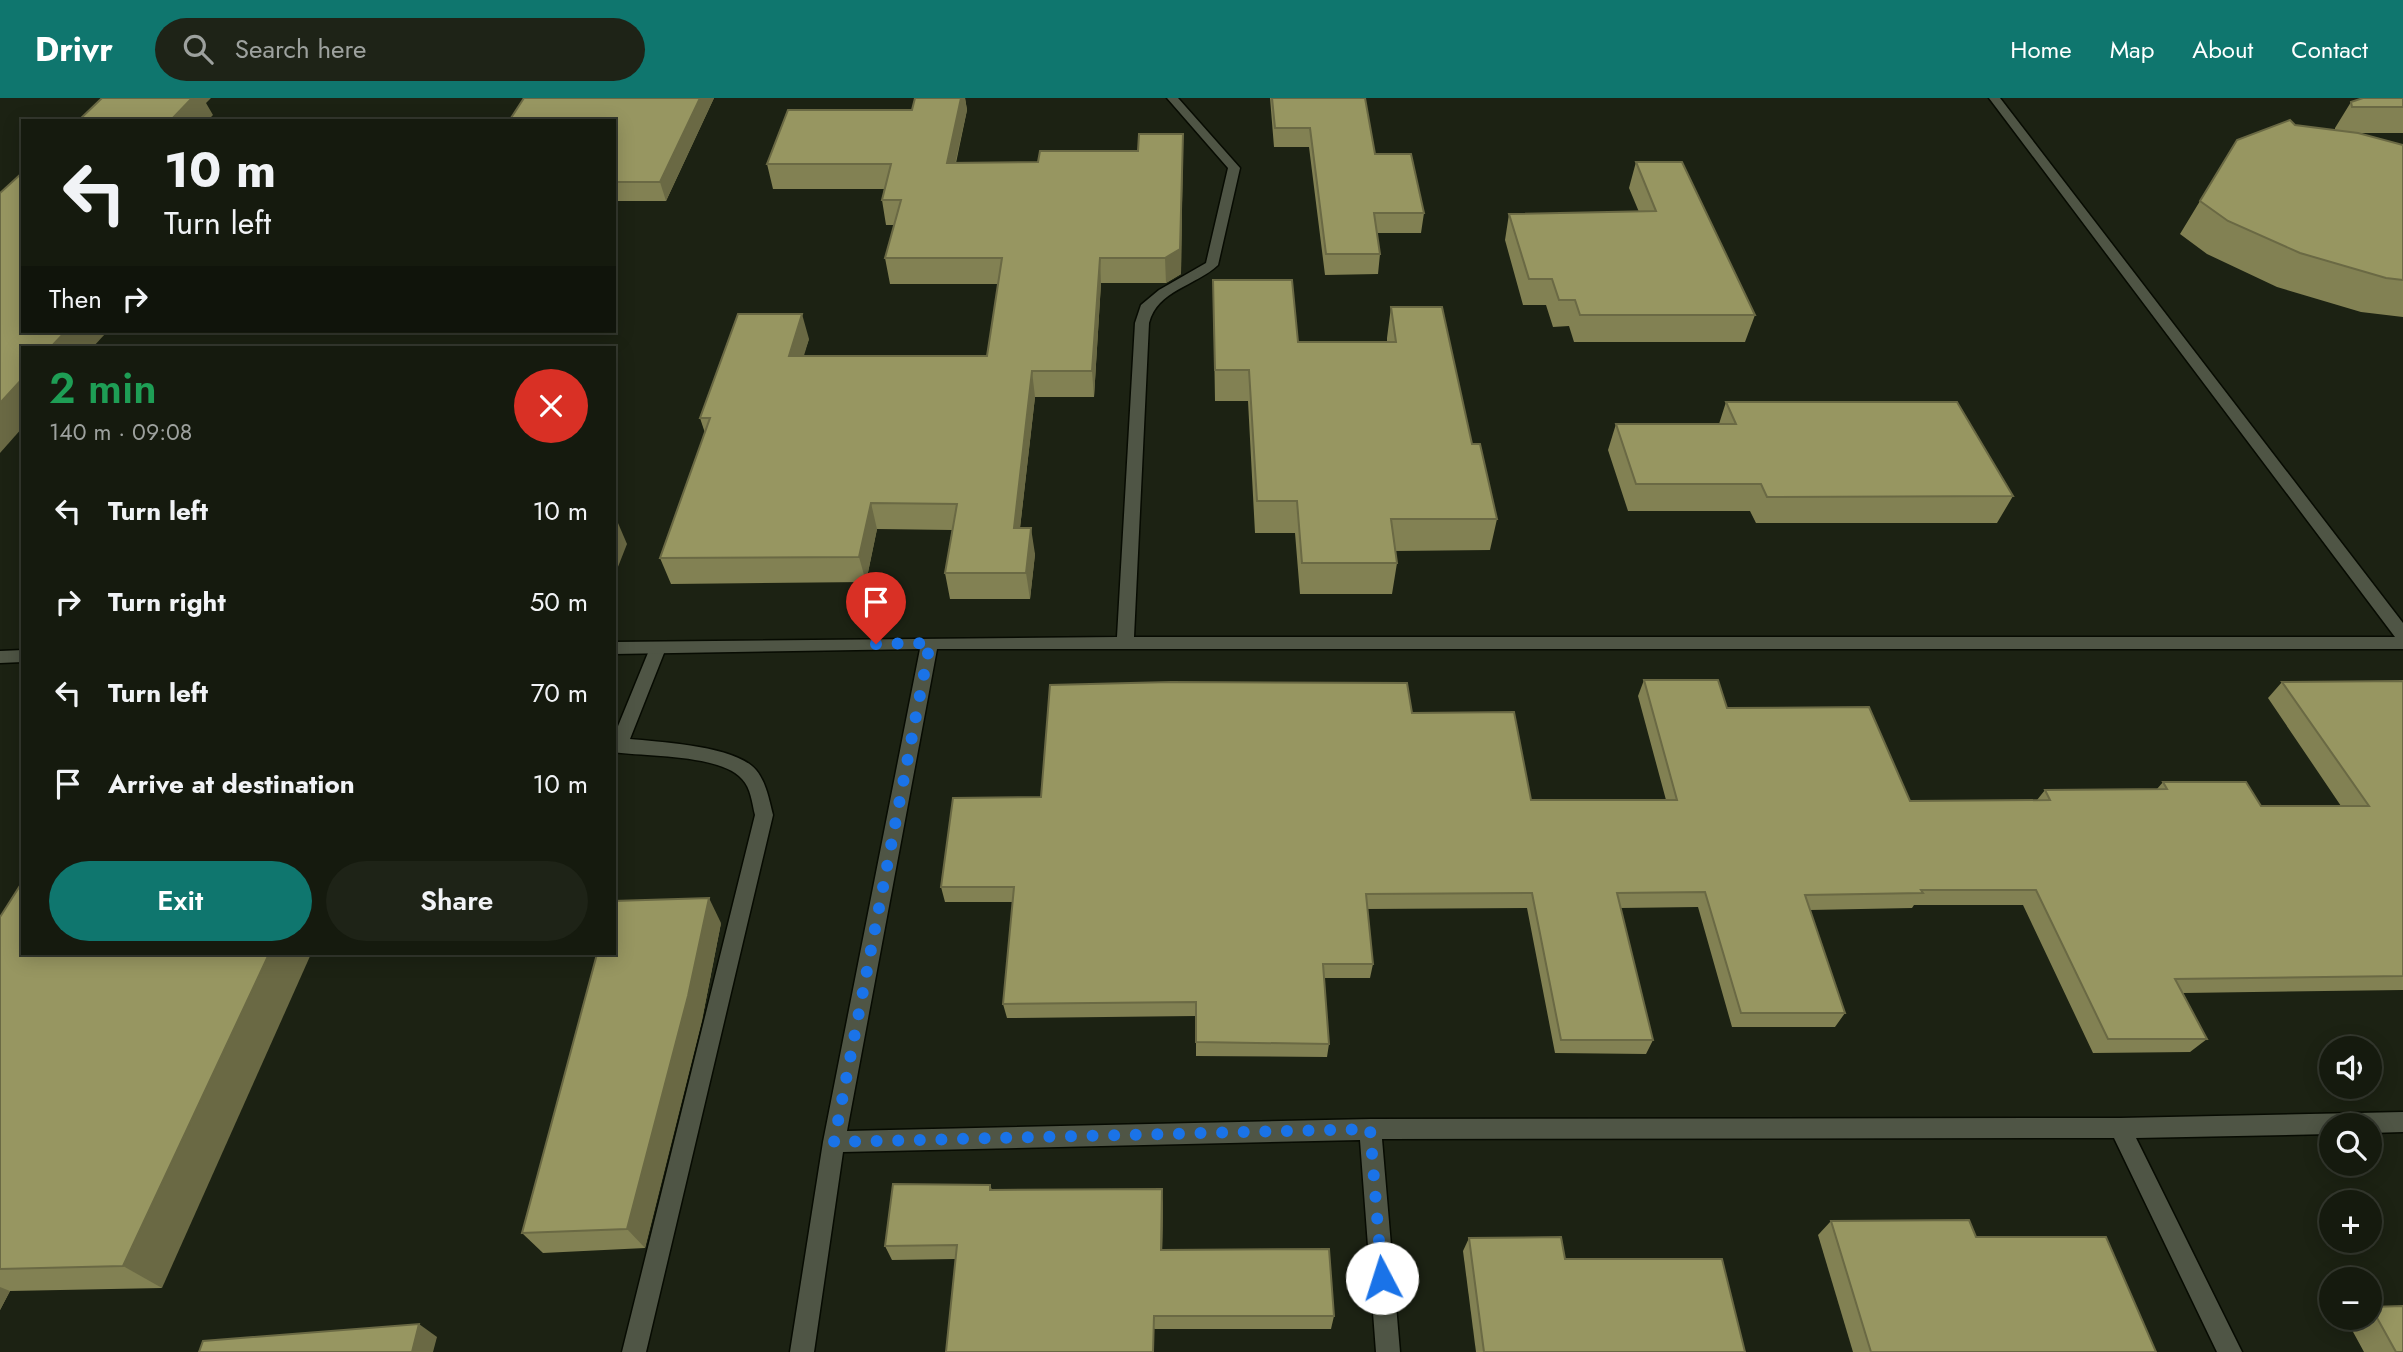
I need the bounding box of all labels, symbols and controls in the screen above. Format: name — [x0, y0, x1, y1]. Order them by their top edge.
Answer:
search box — [155, 18, 645, 81]
text: Drivr — [35, 26, 113, 73]
icon: search — [179, 30, 217, 68]
text: Search here — [235, 30, 366, 68]
text: Home — [2010, 32, 2072, 67]
text: Map — [2110, 32, 2154, 67]
text: About — [2192, 32, 2253, 67]
text: Contact — [2291, 32, 2368, 67]
text: 10 m — [164, 135, 276, 205]
icon: left — [49, 147, 140, 238]
text: Turn left — [164, 200, 271, 246]
text: Then — [49, 280, 102, 318]
icon: right — [116, 280, 154, 318]
text: 2 min — [49, 358, 157, 419]
button: close — [514, 369, 588, 443]
text: 140 m · 09:08 — [49, 415, 192, 449]
icon: left — [49, 492, 87, 530]
text: Turn left — [108, 492, 208, 530]
text: 10 m — [533, 492, 588, 530]
pin — [846, 572, 906, 644]
icon: right — [49, 583, 87, 621]
text: Turn right — [108, 583, 226, 621]
text: 50 m — [530, 583, 588, 621]
icon: arrive — [857, 583, 895, 621]
icon: left — [49, 674, 87, 712]
text: Turn left — [108, 674, 208, 712]
text: 70 m — [531, 674, 588, 712]
icon: arrive — [49, 765, 87, 803]
text: Arrive at destination — [108, 765, 355, 803]
text: 10 m — [533, 765, 588, 803]
button: Exit — [49, 861, 312, 941]
button: Share — [326, 861, 588, 941]
map controls — [2319, 1036, 2382, 1330]
button: sound — [2319, 1036, 2382, 1099]
button: search — [2319, 1113, 2382, 1176]
button: + — [2319, 1190, 2382, 1253]
position arrow — [1345, 1241, 1419, 1315]
button: − — [2319, 1267, 2382, 1330]

